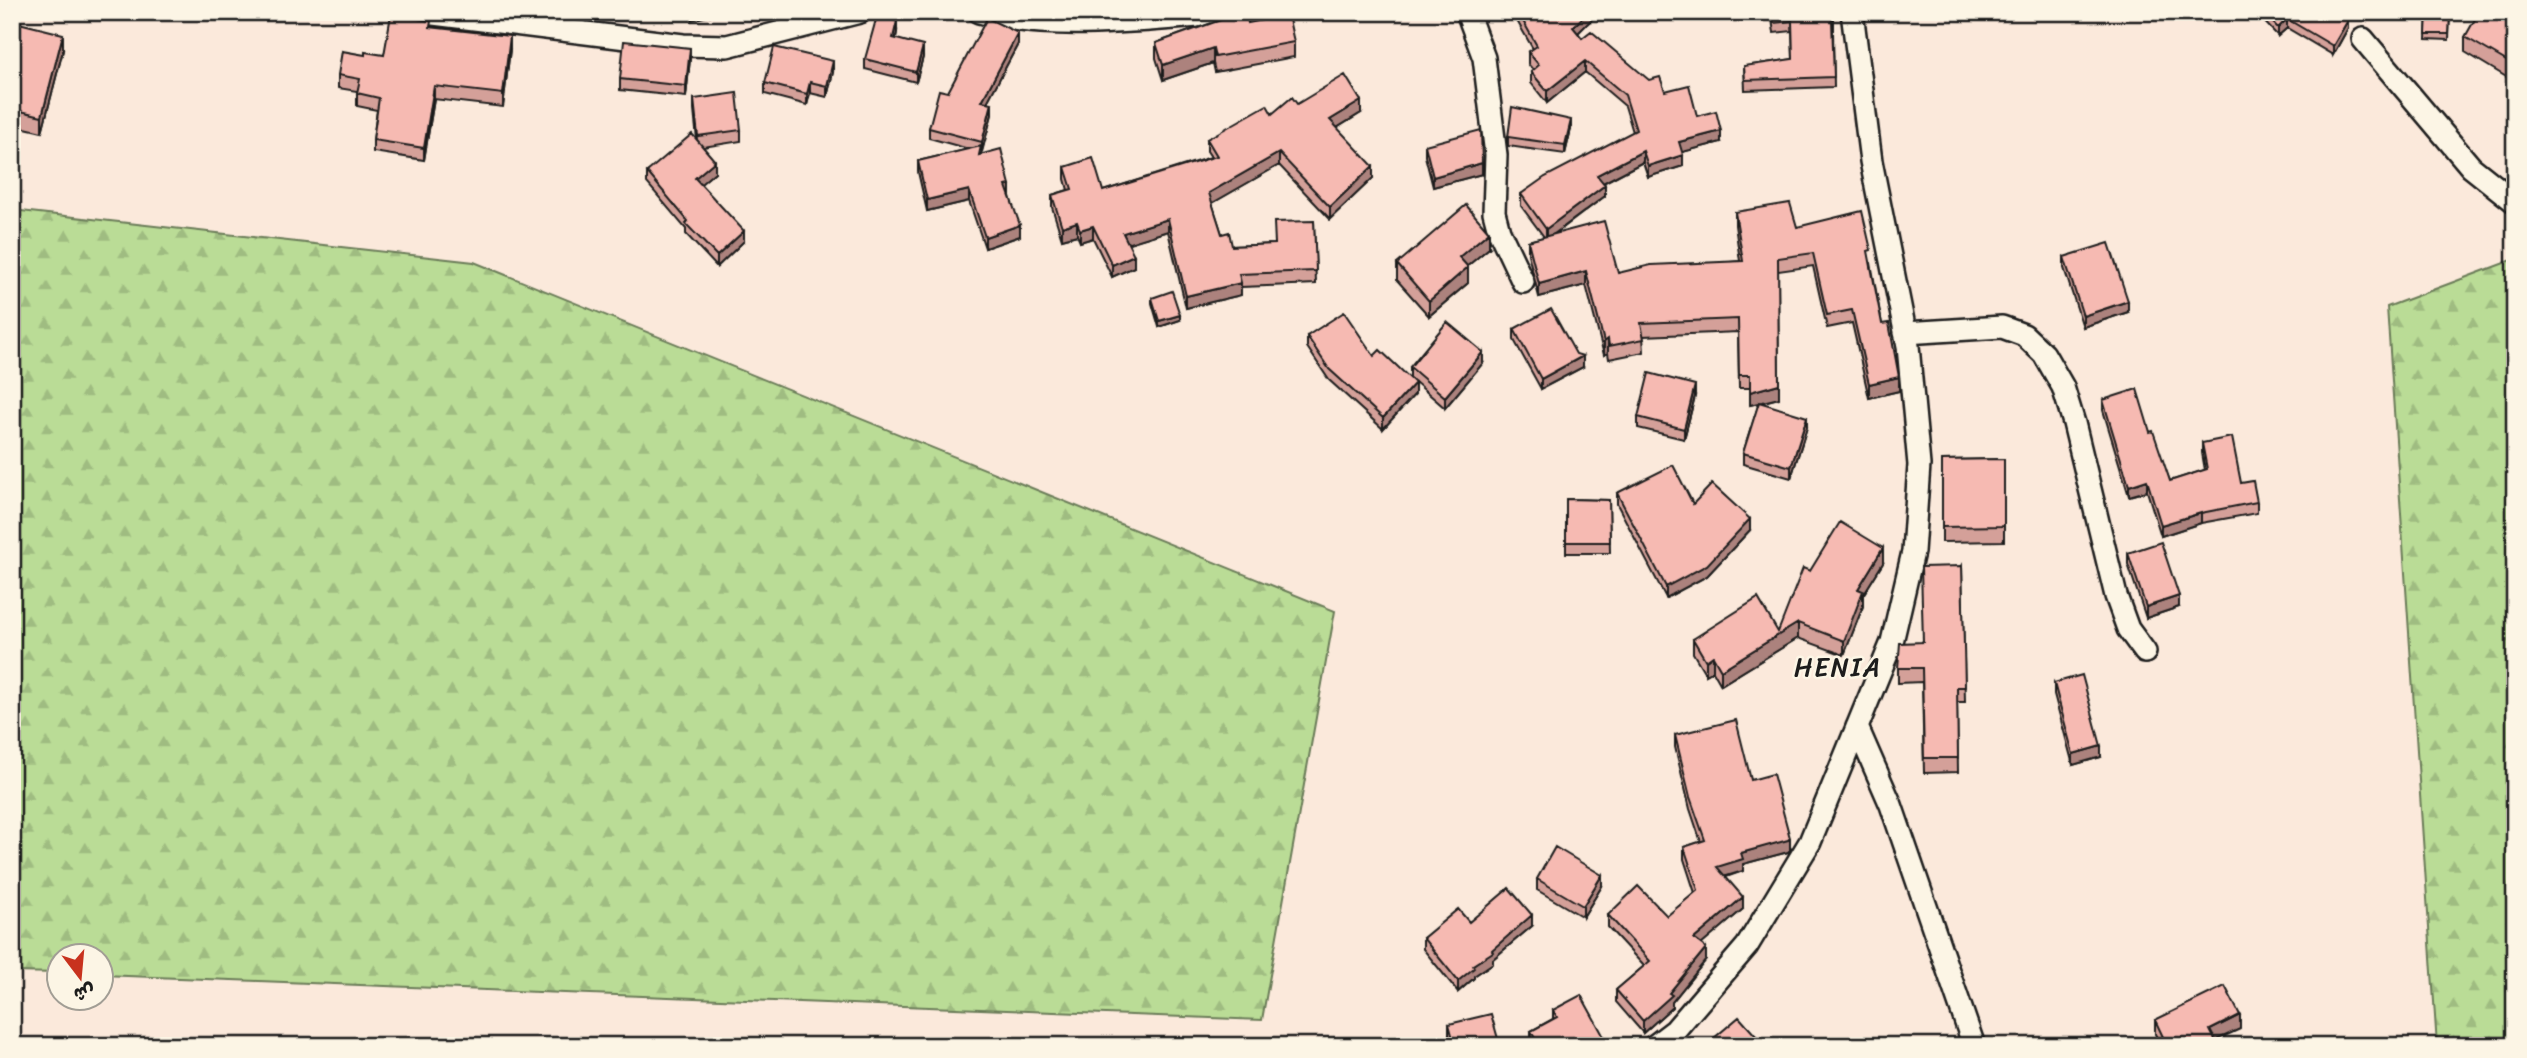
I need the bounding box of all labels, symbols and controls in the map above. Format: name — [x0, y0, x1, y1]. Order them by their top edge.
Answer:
district label: HENIA — [1794, 644, 1882, 690]
north arrow — [46, 942, 116, 1012]
text: ش — [70, 974, 99, 1012]

